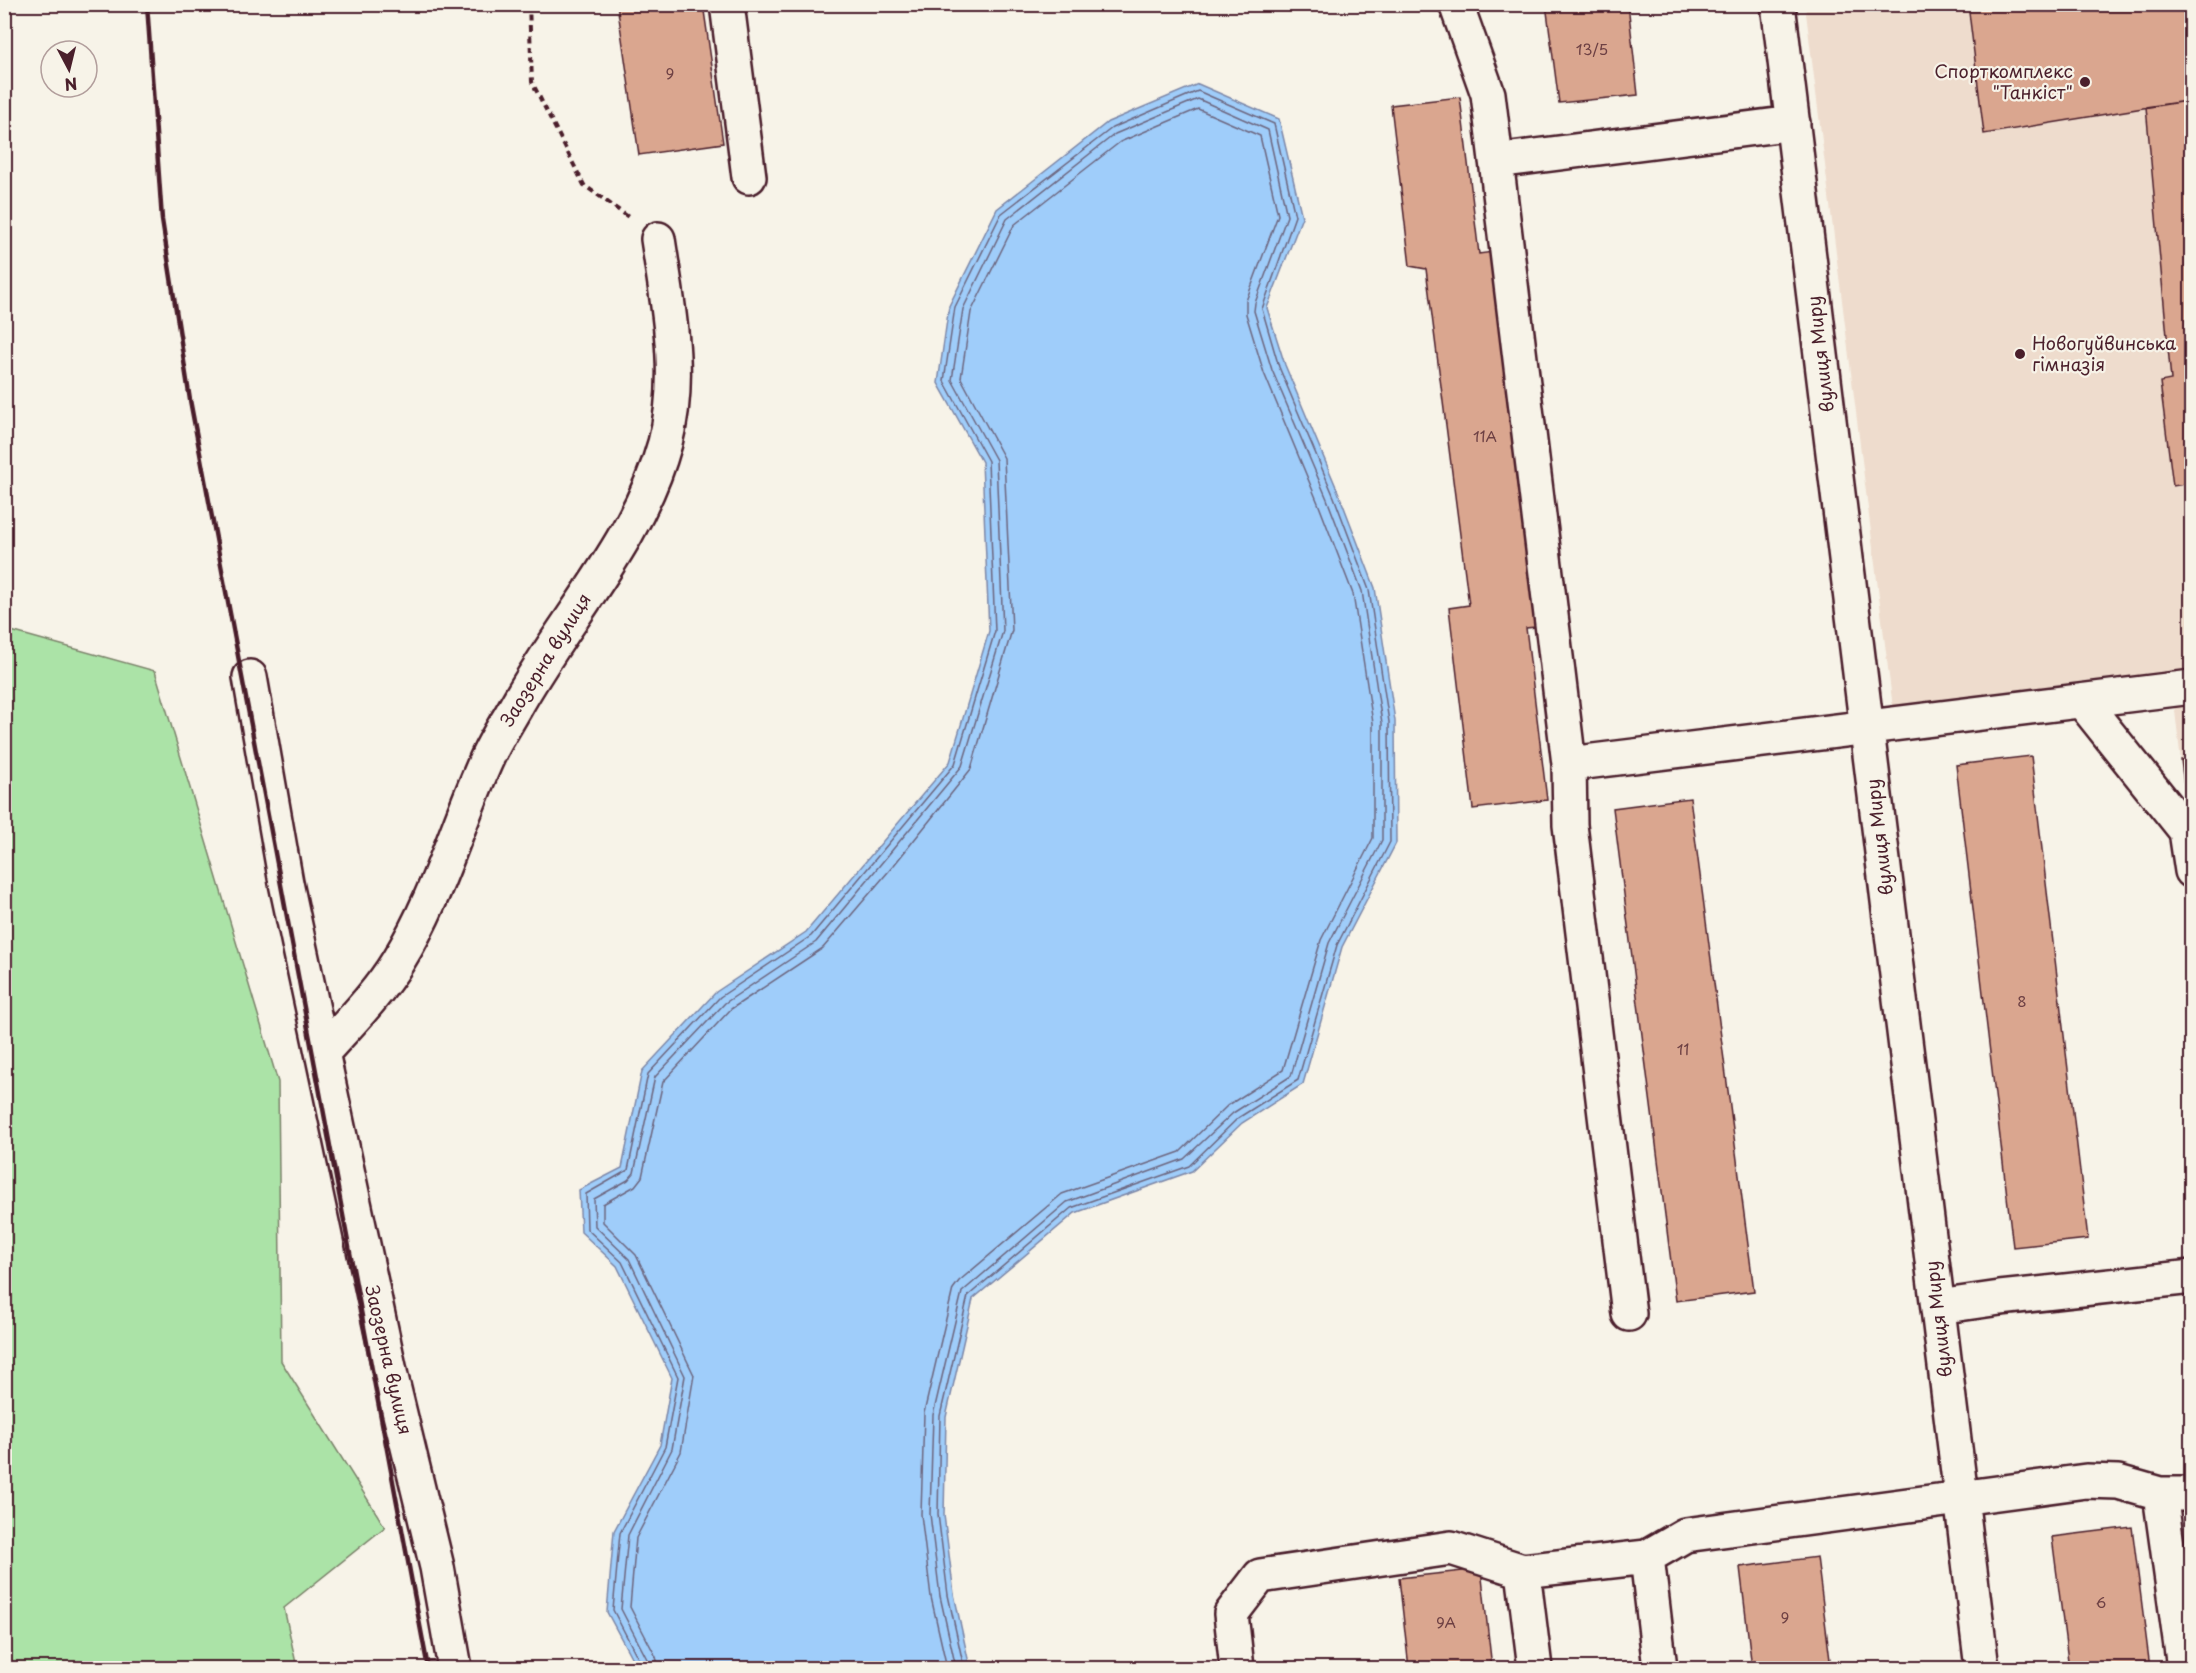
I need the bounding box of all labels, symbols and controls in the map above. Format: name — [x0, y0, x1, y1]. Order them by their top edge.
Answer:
house number: 13/5 — [1576, 37, 1608, 60]
north arrow — [39, 39, 99, 99]
place label: Спорткомплекс "Танкіст" — [1934, 57, 2073, 105]
house number: 9 — [666, 61, 674, 84]
text: N — [63, 72, 79, 98]
marker: Спорткомплекс "Танкіст" — [2078, 75, 2092, 89]
street label: вулиця Миру — [1799, 294, 1840, 414]
place label: Новогуйвинська гімназія — [2032, 329, 2177, 377]
marker: Новогуйвинська гімназія — [2013, 347, 2027, 361]
house number: 11А — [1473, 424, 1497, 447]
street label: Заозерна вулиця — [493, 587, 597, 731]
street label: вулиця Миру — [1858, 777, 1899, 897]
house number: 8 — [2017, 989, 2027, 1012]
house number: 11 — [1677, 1037, 1689, 1060]
street label: вулиця Миру — [1917, 1259, 1958, 1379]
street label: Заозерна вулиця — [359, 1282, 420, 1437]
house number: 6 — [2096, 1590, 2106, 1613]
house number: 9 — [1781, 1605, 1789, 1628]
house number: 9А — [1436, 1610, 1456, 1633]

